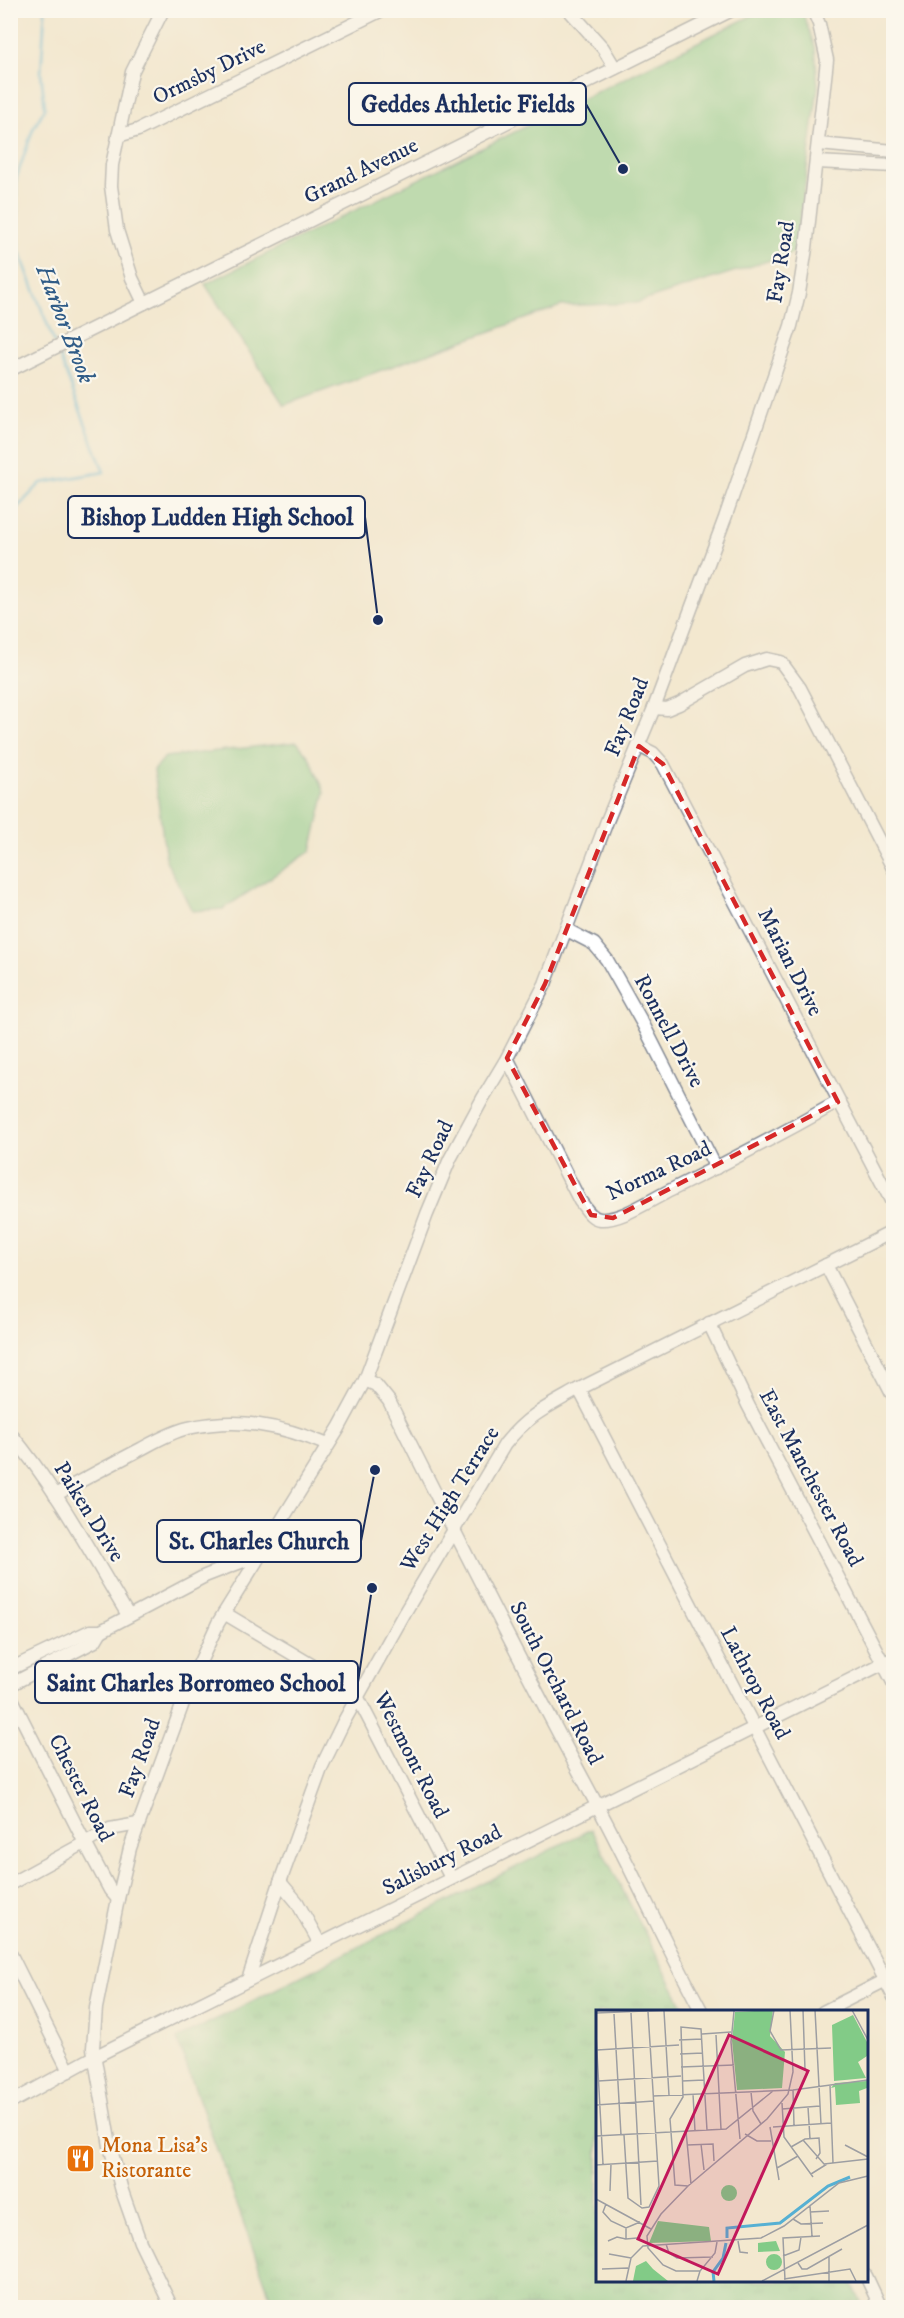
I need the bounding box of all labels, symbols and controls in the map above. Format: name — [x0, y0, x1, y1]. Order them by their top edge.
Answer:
street label: Ormsby Drive — [148, 33, 270, 111]
callout: Geddes Athletic Fields — [349, 83, 586, 125]
text: Geddes Athletic Fields — [361, 90, 575, 120]
street label: Grand Avenue — [300, 132, 422, 210]
street label: Fay Road — [761, 219, 801, 305]
water label: Harbor Brook — [28, 259, 101, 388]
callout: Bishop Ludden High School — [68, 496, 365, 538]
text: Bishop Ludden High School — [81, 503, 354, 533]
street label: Fay Road — [599, 674, 655, 760]
street label: Marian Drive — [751, 903, 829, 1021]
street label: Ronnell Drive — [628, 970, 710, 1092]
street label: Fay Road — [400, 1116, 460, 1202]
street label: Norma Road — [602, 1135, 716, 1207]
street label: East Manchester Road — [753, 1385, 869, 1571]
street label: West High Terrace — [394, 1421, 506, 1578]
street label: Paiken Drive — [48, 1457, 130, 1567]
callout: St. Charles Church — [157, 1520, 361, 1562]
text: St. Charles Church — [169, 1527, 350, 1557]
street label: South Orchard Road — [503, 1597, 609, 1769]
street label: Lathrop Road — [714, 1622, 796, 1744]
callout: Saint Charles Borromeo School — [35, 1661, 358, 1703]
text: Saint Charles Borromeo School — [47, 1669, 346, 1699]
street label: Westmont Road — [367, 1686, 454, 1823]
street label: Fay Road — [113, 1714, 167, 1802]
street label: Chester Road — [42, 1730, 120, 1846]
street label: Salisbury Road — [378, 1818, 506, 1902]
inset map — [596, 2010, 868, 2282]
place label: Mona Lisa's Ristorante — [101, 2132, 208, 2184]
restaurant icon: Mona Lisa's Ristorante — [64, 2142, 96, 2174]

